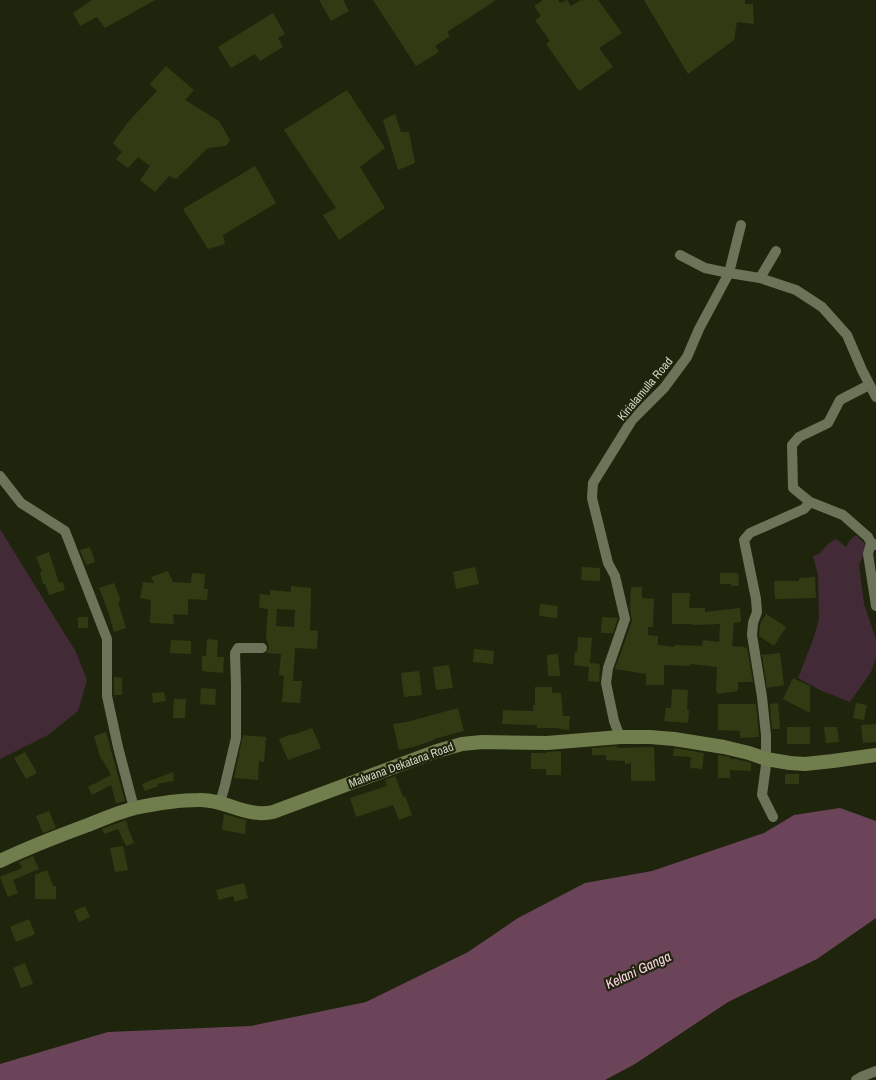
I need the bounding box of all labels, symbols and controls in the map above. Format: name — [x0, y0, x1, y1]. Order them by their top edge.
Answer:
street label: Kirialamulla Road — [614, 354, 676, 424]
street label: Malwana Dekatana Road — [346, 739, 456, 791]
water label: Kelani Ganga — [602, 947, 674, 993]

